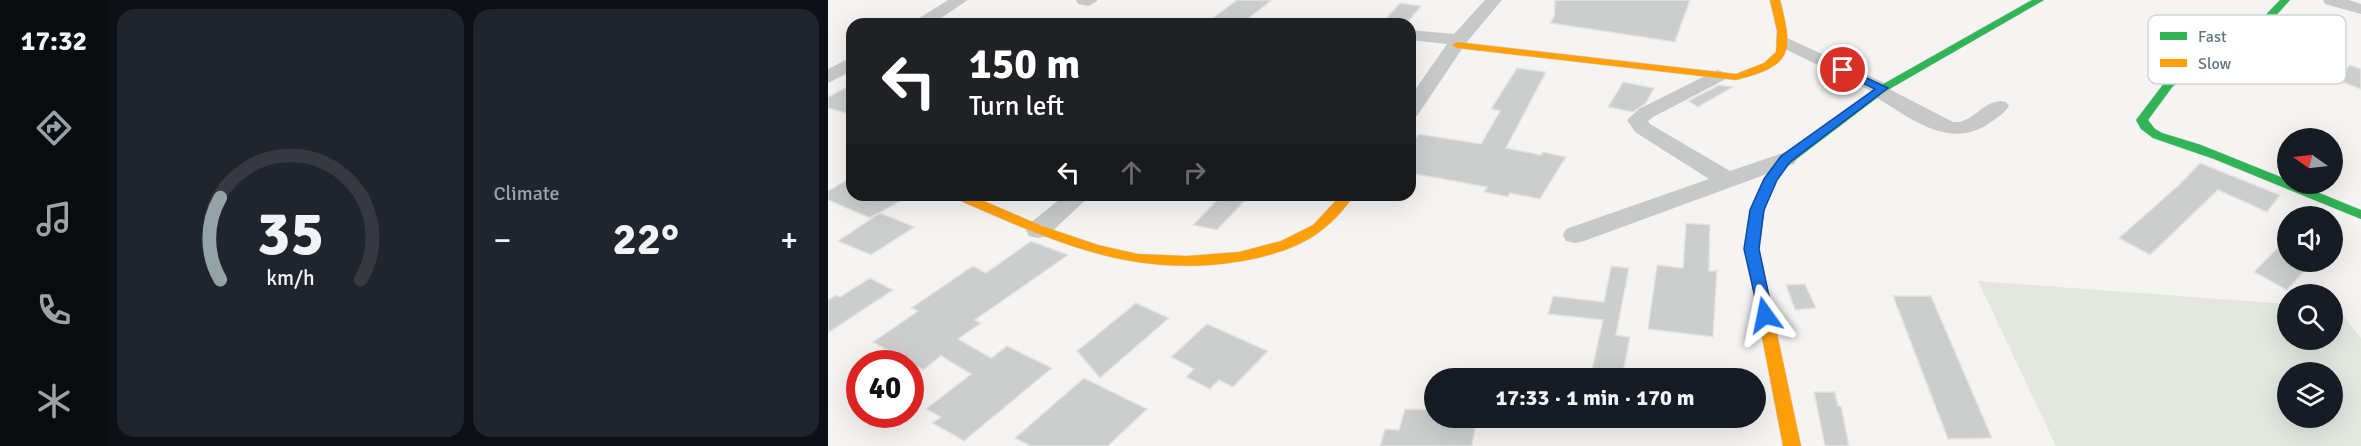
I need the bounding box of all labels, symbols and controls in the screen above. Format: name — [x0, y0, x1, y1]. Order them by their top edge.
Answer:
legend — [2148, 15, 2346, 84]
text: 17:32 — [21, 25, 87, 58]
text: Fast — [2198, 27, 2227, 47]
text: 150 m — [969, 39, 1080, 90]
icon: left — [870, 42, 948, 120]
pin — [1817, 44, 1868, 95]
icon: arrive — [1826, 53, 1859, 86]
text: Slow — [2198, 54, 2232, 74]
text: Turn left — [969, 90, 1064, 123]
icon: directions — [33, 107, 75, 149]
north arrow — [2277, 128, 2343, 194]
map controls — [2277, 128, 2343, 428]
icon: left — [1052, 156, 1085, 189]
icon: ahead — [1115, 156, 1148, 189]
icon: right — [1178, 156, 1211, 189]
text: Climate — [494, 181, 559, 206]
text: 35 — [257, 195, 324, 272]
icon: music — [33, 198, 75, 240]
button: sound — [2277, 206, 2343, 272]
text: 22° — [612, 212, 679, 267]
text: − — [494, 220, 511, 261]
text: + — [780, 220, 798, 261]
text: km/h — [266, 265, 315, 291]
position arrow — [1733, 283, 1797, 347]
button: search — [2277, 284, 2343, 350]
icon: phone — [33, 289, 75, 331]
speed limit sign: 40 — [846, 350, 924, 428]
button: layers — [2277, 362, 2343, 428]
icon: climate — [33, 380, 75, 422]
text: 17:33 · 1 min · 170 m — [1495, 384, 1695, 411]

